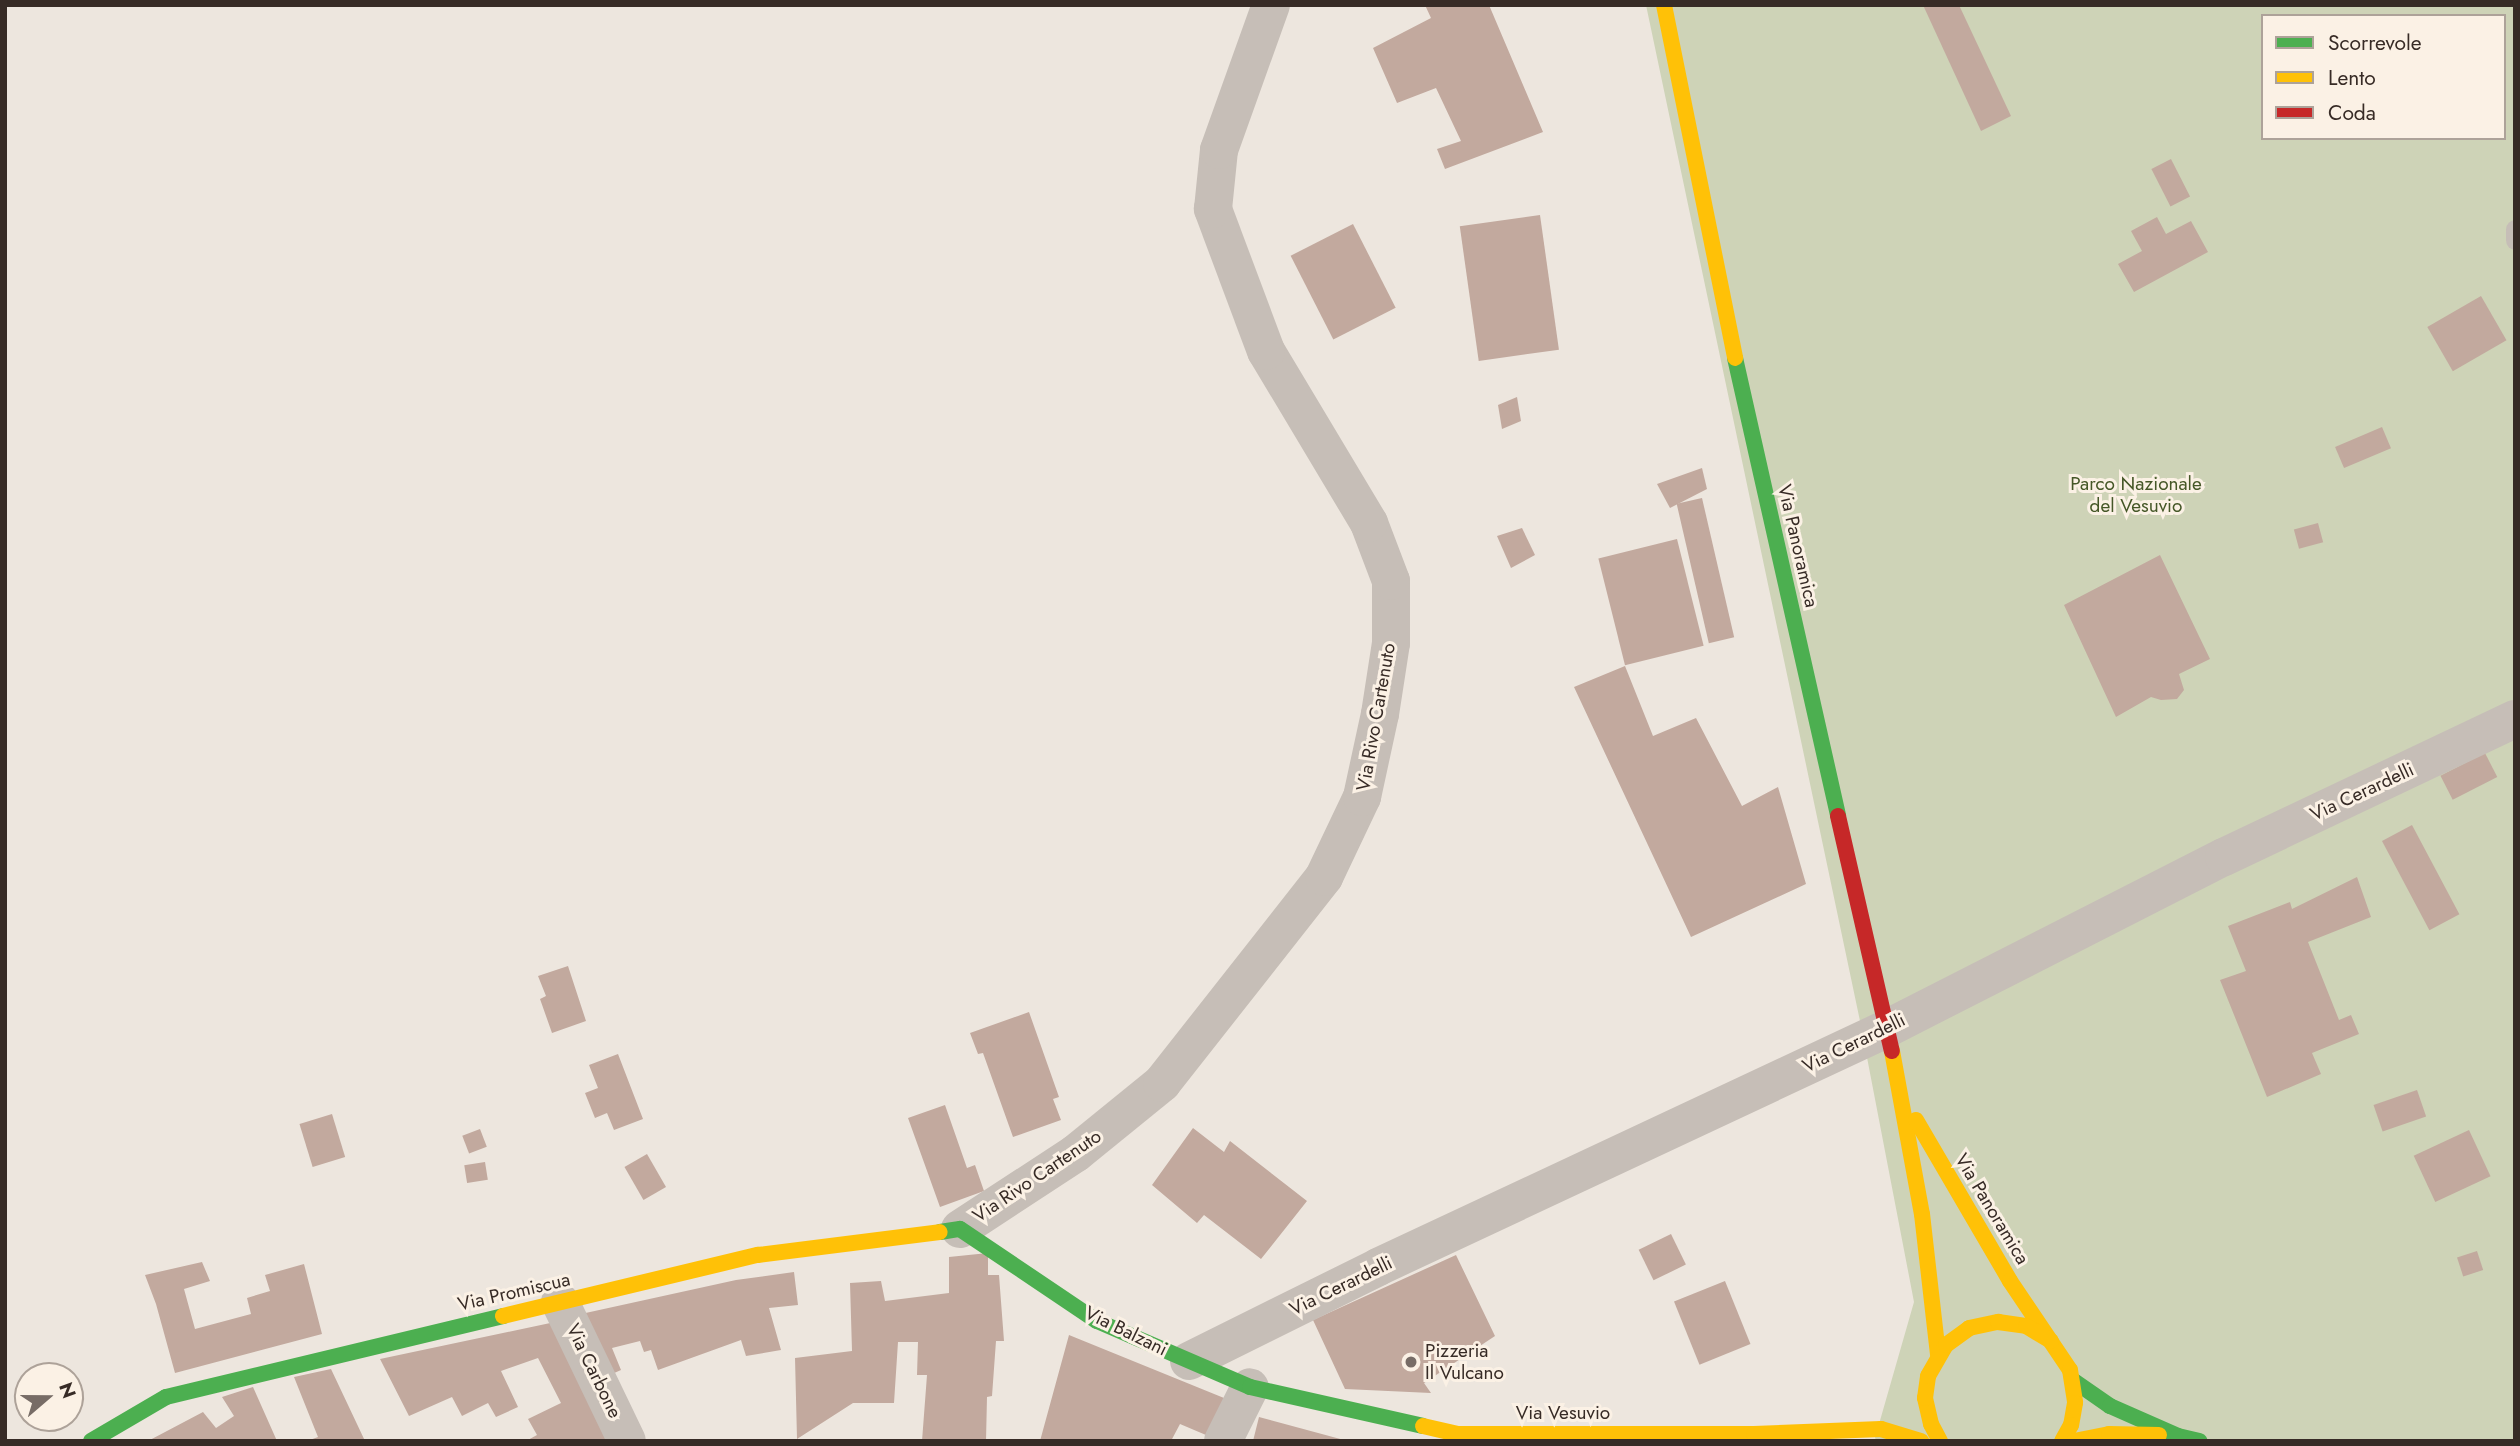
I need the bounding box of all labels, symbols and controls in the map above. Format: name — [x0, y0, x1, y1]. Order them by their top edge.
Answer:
legend — [2261, 14, 2506, 140]
text: Scorrevole — [2328, 28, 2422, 58]
text: Lento — [2328, 63, 2376, 93]
text: Coda — [2328, 98, 2376, 128]
park label: Parco Nazionale del Vesuvio — [2070, 473, 2202, 517]
street label: Via Panoramica — [1773, 482, 1823, 610]
street label: Via Rivo Cartenuto — [1352, 641, 1400, 793]
street label: Via Cerardelli — [2307, 758, 2417, 826]
street label: Via Cerardelli — [1799, 1008, 1909, 1078]
street label: Via Rivo Cartenuto — [968, 1125, 1106, 1227]
street label: Via Panoramica — [1950, 1149, 2034, 1269]
street label: Via Cerardelli — [1286, 1251, 1396, 1321]
street label: Via Promiscua — [456, 1268, 572, 1316]
street label: Via Balzani — [1081, 1301, 1171, 1361]
street label: Via Carbone — [561, 1320, 627, 1422]
place label: Pizzeria Il Vulcano — [1425, 1340, 1504, 1384]
marker: Pizzeria Il Vulcano — [1403, 1354, 1419, 1370]
north arrow — [14, 1362, 84, 1432]
text: N — [52, 1379, 83, 1402]
street label: Via Vesuvio — [1516, 1402, 1610, 1424]

